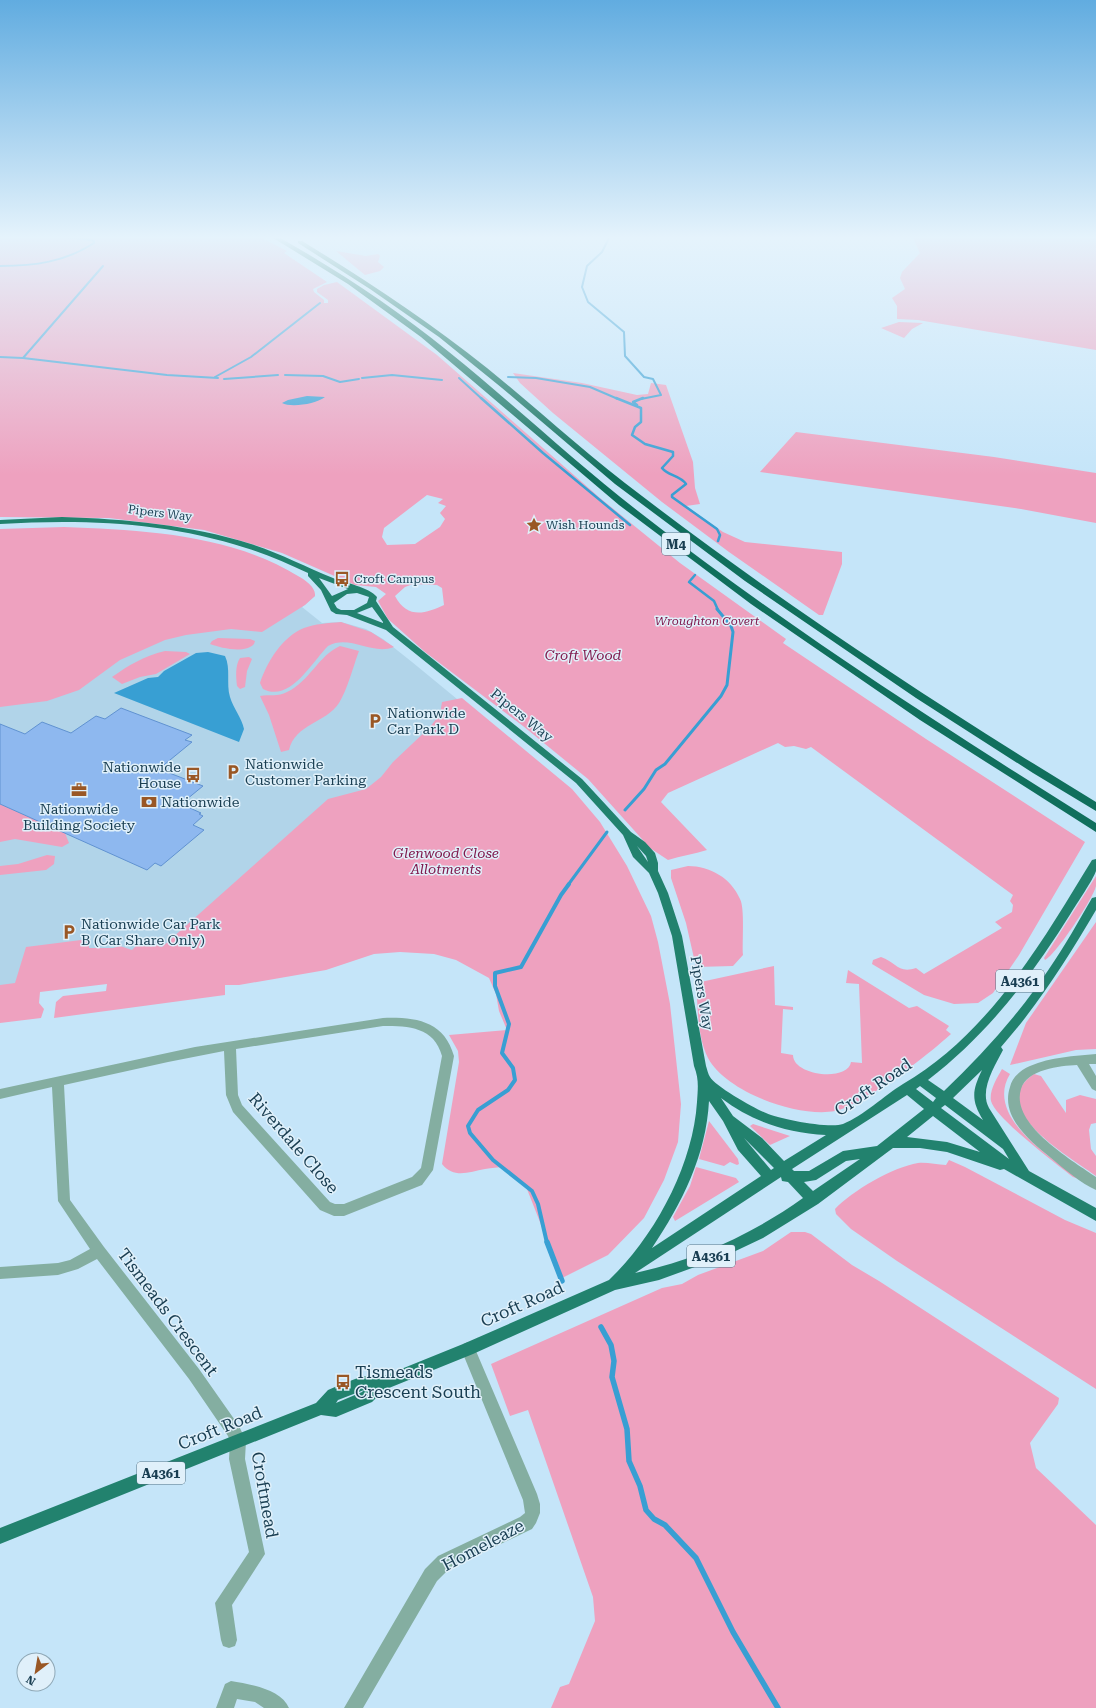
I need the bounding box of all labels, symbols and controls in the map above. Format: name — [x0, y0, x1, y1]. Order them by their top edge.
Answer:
street label: Pipers Way — [127, 502, 194, 524]
place icon: Wish Hounds — [525, 516, 543, 534]
place label: Wish Hounds — [546, 518, 625, 532]
road number: M4 — [662, 533, 690, 555]
bus stop icon: Croft Campus — [333, 570, 351, 588]
place label: Croft Campus — [354, 572, 435, 586]
park label: Wroughton Covert — [655, 614, 760, 628]
park label: Croft Wood — [545, 647, 622, 663]
street label: Pipers Way — [488, 685, 557, 745]
place label: Nationwide Car Park D — [387, 705, 466, 737]
parking icon: Nationwide Car Park D — [366, 712, 384, 730]
place label: Nationwide Customer Parking — [245, 756, 366, 788]
place label: Nationwide House — [103, 759, 181, 791]
parking icon: Nationwide Customer Parking — [224, 763, 242, 781]
bus stop icon: Nationwide House — [184, 766, 202, 784]
office icon: Nationwide Building Society — [70, 781, 88, 799]
bank icon: Nationwide — [140, 793, 158, 811]
place label: Nationwide — [161, 794, 240, 810]
place label: Nationwide Building Society — [23, 801, 136, 833]
park label: Glenwood Close Allotments — [393, 845, 499, 877]
place label: Nationwide Car Park B (Car Share Only) — [81, 916, 221, 948]
parking icon: Nationwide Car Park B (Car Share Only) — [60, 923, 78, 941]
street label: Pipers Way — [688, 954, 717, 1032]
road number: A4361 — [996, 970, 1044, 992]
street label: Croft Road — [831, 1054, 915, 1120]
street label: Riverdale Close — [245, 1088, 343, 1198]
street label: Tismeads Crescent — [113, 1244, 223, 1380]
road number: A4361 — [687, 1245, 735, 1267]
street label: Croft Road — [477, 1277, 567, 1331]
place label: Tismeads Crescent South — [355, 1362, 481, 1402]
bus stop icon: Tismeads Crescent South — [334, 1373, 352, 1391]
street label: Croft Road — [175, 1402, 265, 1454]
street label: Croftmead — [248, 1450, 282, 1540]
road number: A4361 — [137, 1462, 185, 1484]
street label: Homeleaze — [439, 1515, 527, 1575]
north arrow — [16, 1652, 56, 1692]
text: N — [24, 1672, 38, 1688]

